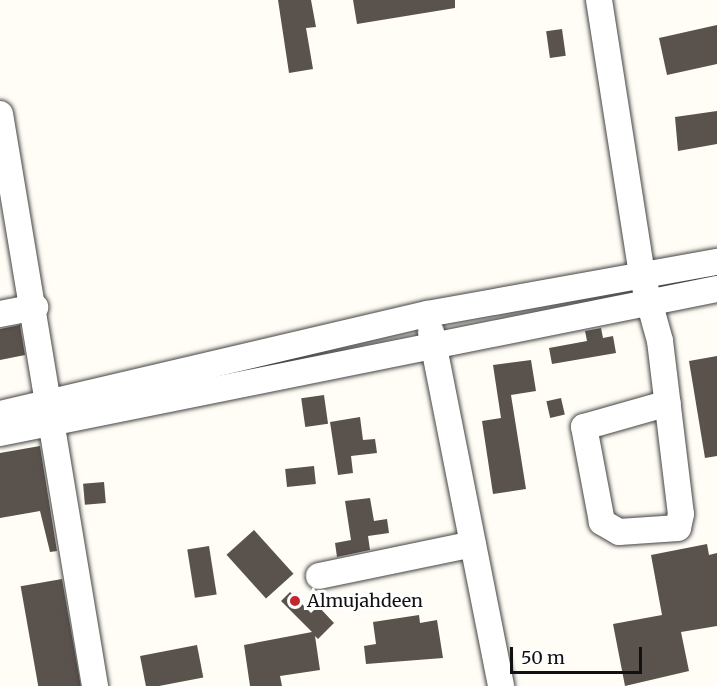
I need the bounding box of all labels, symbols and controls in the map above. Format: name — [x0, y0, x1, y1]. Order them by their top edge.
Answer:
place label: Almujahdeen — [307, 590, 423, 612]
marker: Almujahdeen — [288, 594, 302, 608]
scale bar — [513, 635, 645, 673]
text: 50 m — [521, 646, 565, 669]

